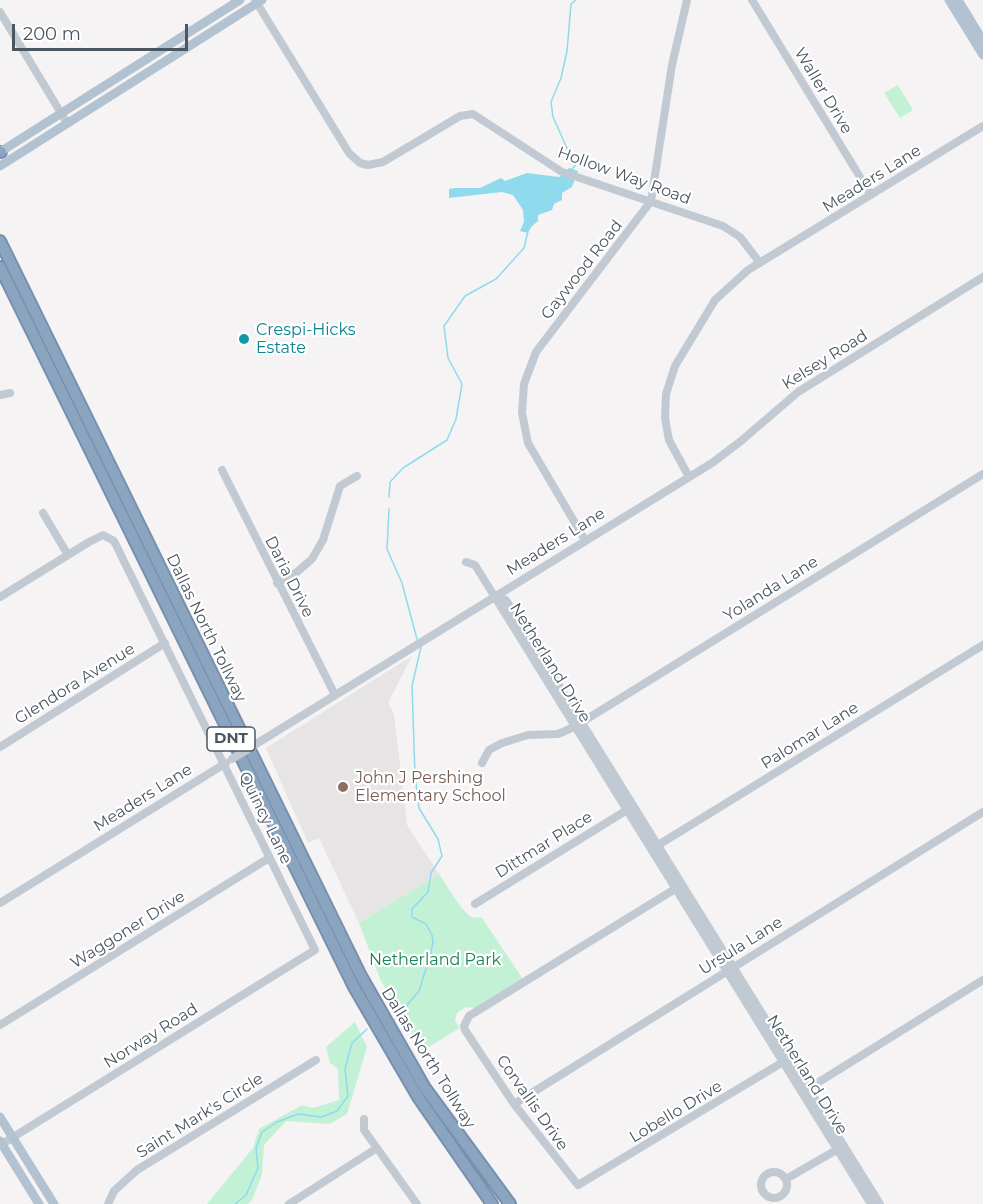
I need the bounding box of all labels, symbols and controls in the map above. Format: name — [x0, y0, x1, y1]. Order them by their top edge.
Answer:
scale bar — [15, 12, 190, 50]
text: 200 m — [23, 23, 81, 45]
street label: Waller Drive — [790, 44, 856, 138]
street label: Meaders Lane — [819, 141, 925, 217]
street label: Hollow Way Road — [555, 143, 693, 209]
street label: Gaywood Road — [537, 216, 627, 324]
place label: Crespi-Hicks Estate — [256, 320, 356, 358]
street label: Kelsey Road — [779, 326, 871, 394]
marker: Crespi-Hicks Estate — [237, 332, 251, 346]
street label: Meaders Lane — [503, 504, 609, 580]
street label: Daria Drive — [260, 533, 318, 621]
street label: Dallas North Tollway — [162, 551, 250, 705]
street label: Yolanda Lane — [720, 552, 822, 626]
street label: Netherland Drive — [505, 600, 595, 726]
street label: Glendora Avenue — [11, 639, 139, 729]
street label: Palomar Lane — [758, 698, 862, 774]
road number: DNT — [207, 727, 255, 751]
street label: Meaders Lane — [90, 760, 196, 836]
place label: John J Pershing Elementary School — [355, 768, 506, 806]
street label: Quincy Lane — [234, 769, 296, 867]
marker: John J Pershing Elementary School — [336, 780, 350, 794]
street label: Dittmar Place — [492, 807, 596, 883]
street label: Waggoner Drive — [67, 887, 189, 973]
street label: Ursula Lane — [696, 913, 786, 979]
park label: Netherland Park — [369, 950, 501, 970]
street label: Dallas North Tollway — [377, 984, 479, 1132]
street label: Norway Road — [100, 999, 202, 1073]
street label: Netherland Drive — [762, 1012, 852, 1138]
street label: Corvallis Drive — [492, 1052, 572, 1154]
street label: Saint Mark's Circle — [133, 1069, 267, 1163]
street label: Lobello Drive — [626, 1077, 726, 1147]

